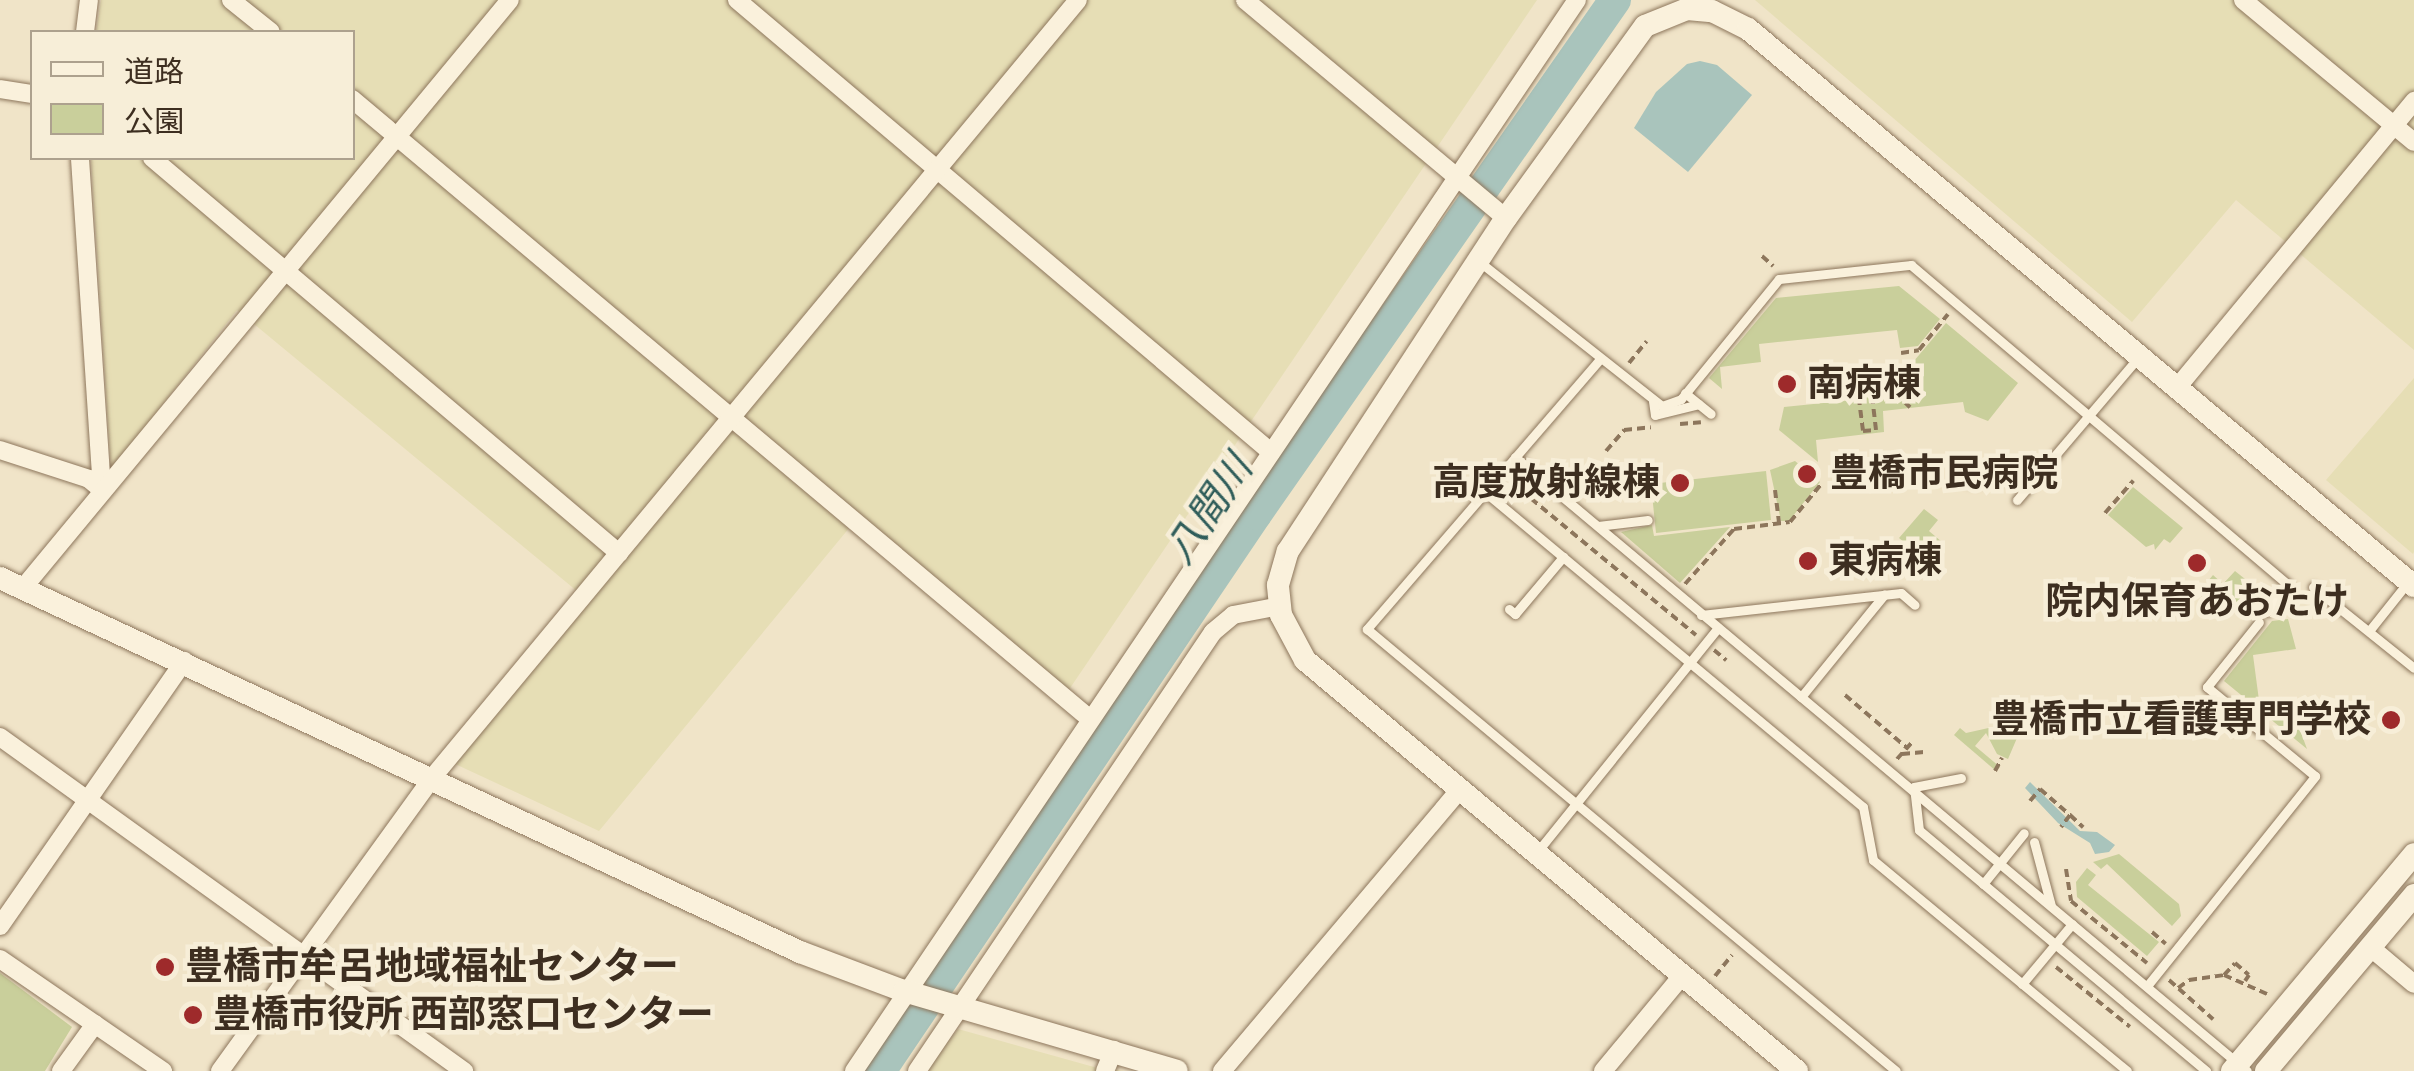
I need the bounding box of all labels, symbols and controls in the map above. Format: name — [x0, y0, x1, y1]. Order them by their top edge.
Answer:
legend — [30, 30, 355, 160]
text: 道路 — [124, 54, 184, 90]
text: 公園 — [124, 104, 184, 140]
place label: 南病棟 — [1807, 361, 1921, 407]
marker: 南病棟 — [1776, 373, 1798, 395]
water label: 八間川 — [1155, 446, 1261, 572]
place label: 豊橋市民病院 — [1830, 451, 2058, 497]
place label: 高度放射線棟 — [1432, 460, 1660, 506]
marker: 豊橋市民病院 — [1794, 461, 1820, 487]
marker: 高度放射線棟 — [1669, 472, 1691, 494]
place label: 東病棟 — [1828, 538, 1942, 584]
marker: 東病棟 — [1797, 550, 1819, 572]
marker: 院内保育あおたけ — [2186, 552, 2208, 574]
place label: 院内保育あおたけ — [2045, 579, 2349, 625]
place label: 豊橋市立看護専門学校 — [1991, 697, 2371, 743]
marker: 豊橋市立看護専門学校 — [2380, 709, 2402, 731]
place label: 豊橋市牟呂地域福祉センター — [185, 944, 679, 990]
marker: 豊橋市牟呂地域福祉センター — [154, 956, 176, 978]
place label: 豊橋市役所 西部窓口センター — [213, 992, 714, 1038]
marker: 豊橋市役所 西部窓口センター — [182, 1004, 204, 1026]

